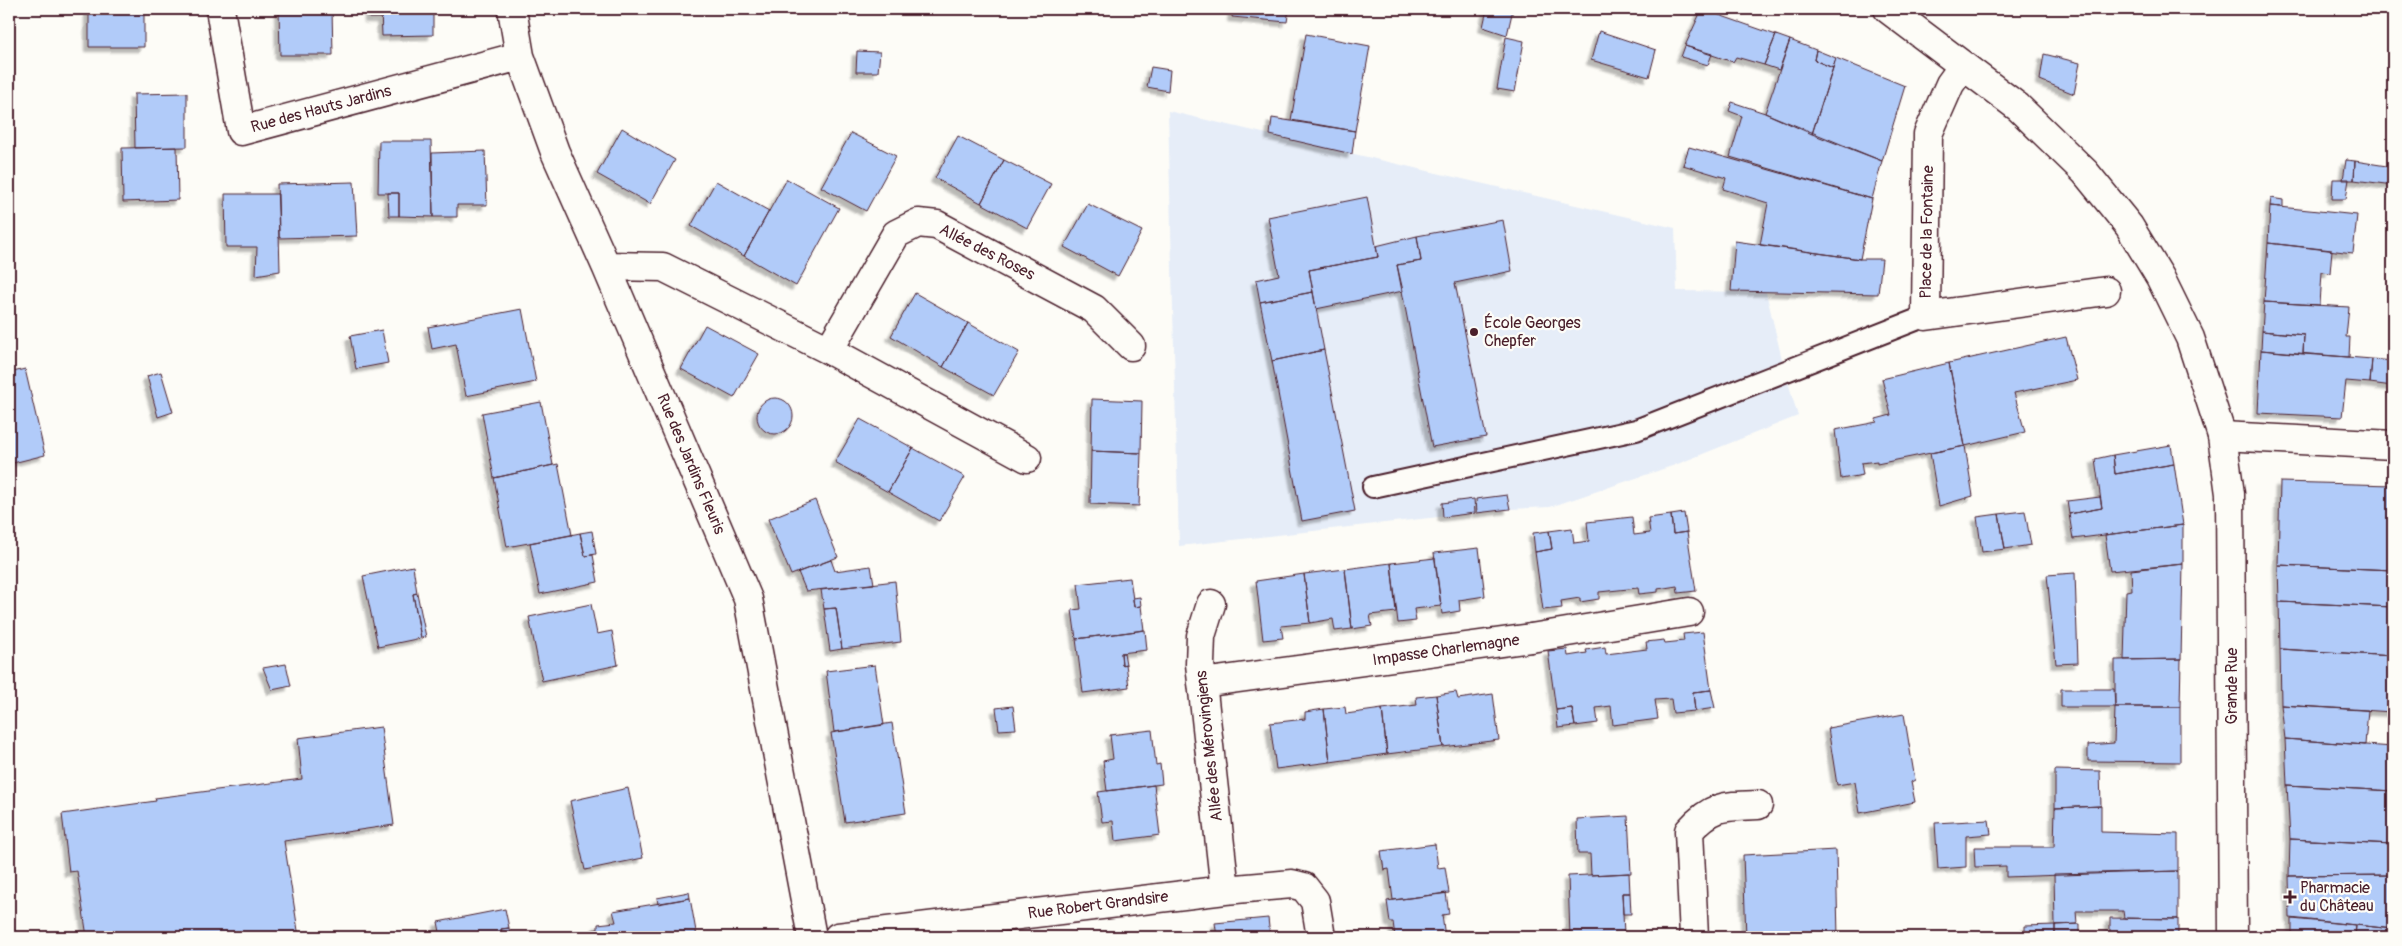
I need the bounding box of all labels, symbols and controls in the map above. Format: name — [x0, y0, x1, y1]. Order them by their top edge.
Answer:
street label: Rue des Hauts Jardins — [249, 81, 393, 137]
street label: Place de la Fontaine — [1916, 165, 1938, 299]
street label: Allée des Roses — [936, 219, 1038, 285]
place label: École Georges Chepfer — [1484, 313, 1581, 351]
marker: École Georges Chepfer — [1468, 326, 1480, 338]
street label: Rue des Jardins Fleuris — [652, 391, 730, 537]
street label: Impasse Charlemagne — [1371, 630, 1521, 670]
street label: Grande Rue — [2222, 647, 2242, 724]
street label: Allée des Mérovingiens — [1191, 670, 1227, 822]
place label: Pharmacie du Château — [2300, 878, 2374, 916]
street label: Rue Robert Grandsire — [1027, 886, 1169, 924]
marker: Pharmacie du Château — [2284, 891, 2296, 903]

